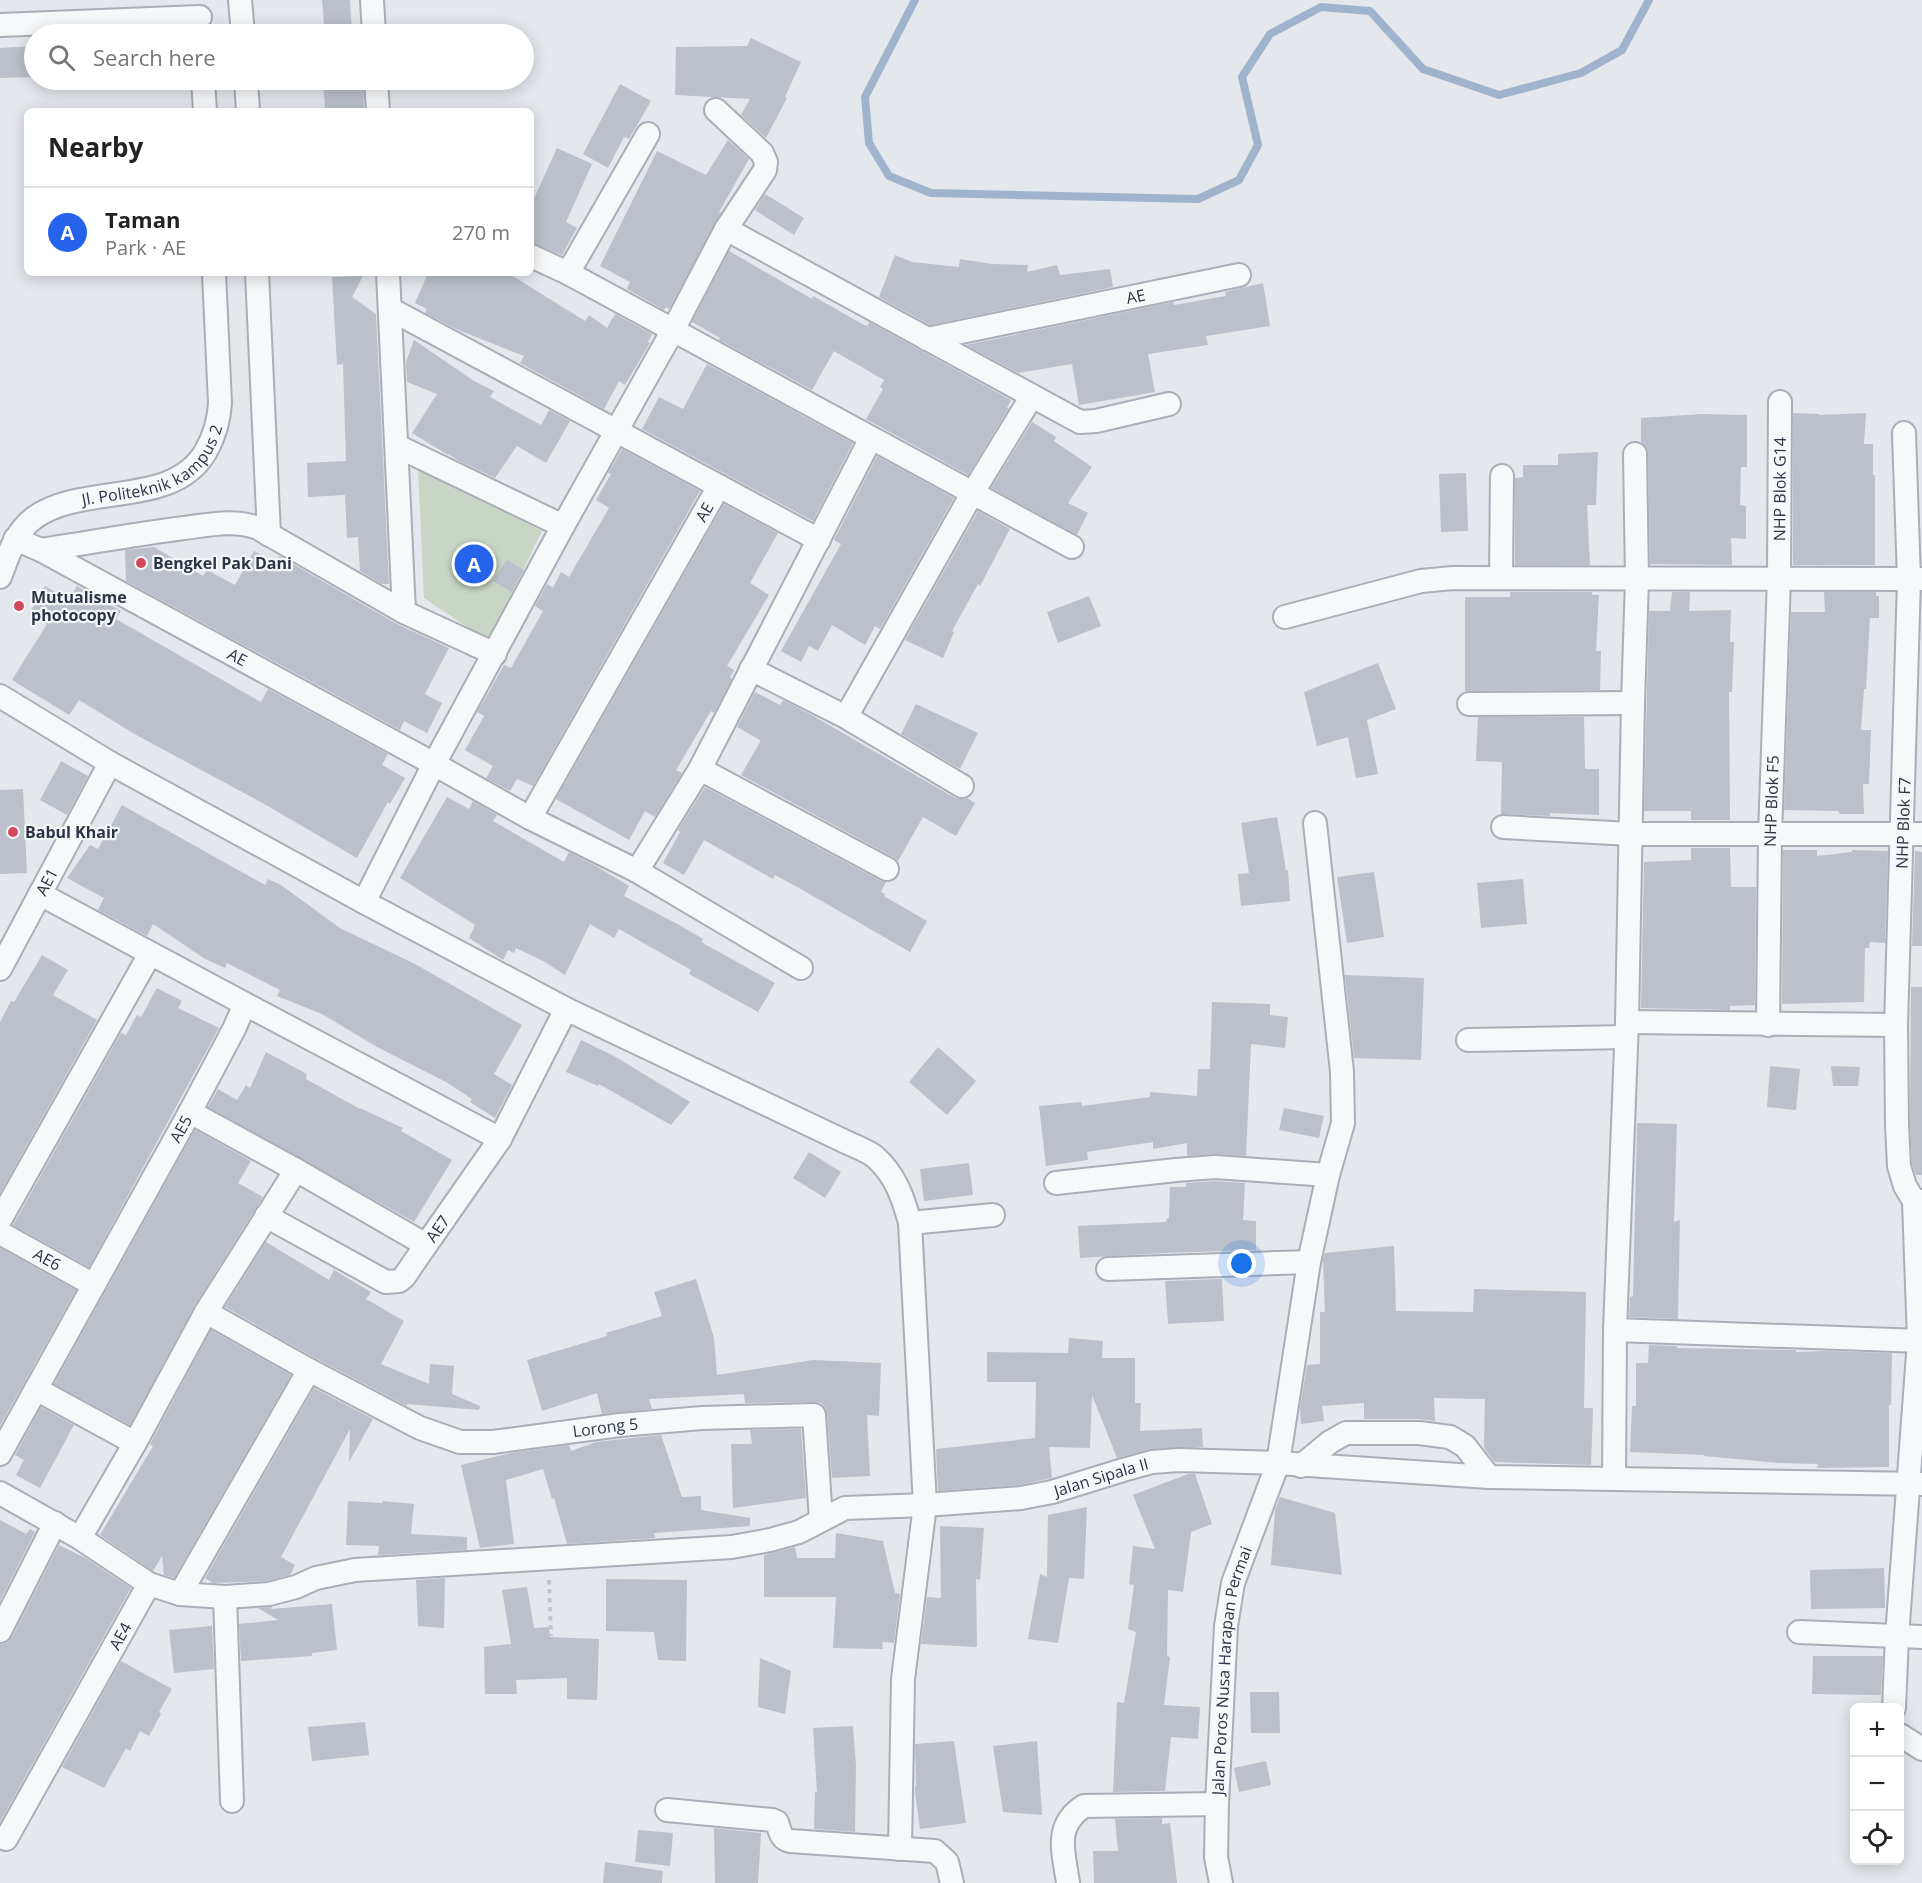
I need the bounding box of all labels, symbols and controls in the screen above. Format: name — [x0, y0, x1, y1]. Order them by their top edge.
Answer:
search box — [24, 24, 534, 90]
icon: search — [45, 41, 78, 74]
text: Search here — [93, 42, 216, 72]
text: Nearby — [48, 129, 143, 165]
text: Taman — [105, 204, 180, 234]
text: A — [61, 219, 74, 246]
text: 270 m — [452, 219, 510, 246]
text: Park · AE — [105, 234, 186, 261]
street label: AE — [1124, 284, 1147, 309]
street label: Jl. Politeknik kampus 2 — [78, 422, 227, 511]
street label: NHP Blok G14 — [1768, 437, 1791, 541]
street label: AE — [690, 498, 718, 526]
pin: A — [454, 542, 494, 586]
place label: Bengkel Pak Dani — [153, 552, 292, 574]
marker: Bengkel Pak Dani — [134, 556, 148, 570]
place label: Mutualisme photocopy — [31, 586, 127, 626]
marker: Mutualisme photocopy — [12, 599, 26, 613]
street label: AE — [224, 643, 251, 671]
street label: NHP Blok F5 — [1759, 755, 1784, 847]
street label: NHP Blok F7 — [1890, 777, 1916, 869]
place label: Babul Khair — [25, 821, 118, 843]
marker: Babul Khair — [6, 825, 20, 839]
street label: AE1 — [30, 864, 63, 899]
street label: AE5 — [164, 1111, 197, 1146]
street label: AE7 — [420, 1211, 455, 1246]
street label: AE6 — [30, 1243, 65, 1276]
your location — [1227, 1249, 1256, 1278]
street label: Lorong 5 — [571, 1412, 639, 1442]
street label: Jalan Sipala II — [1049, 1453, 1151, 1502]
street label: Jalan Poros Nusa Harapan Permai — [1206, 1543, 1257, 1798]
street label: AE4 — [104, 1618, 136, 1654]
map controls — [1850, 1703, 1904, 1865]
button: + — [1850, 1703, 1904, 1757]
button: − — [1850, 1757, 1904, 1811]
button: locate — [1850, 1811, 1904, 1865]

